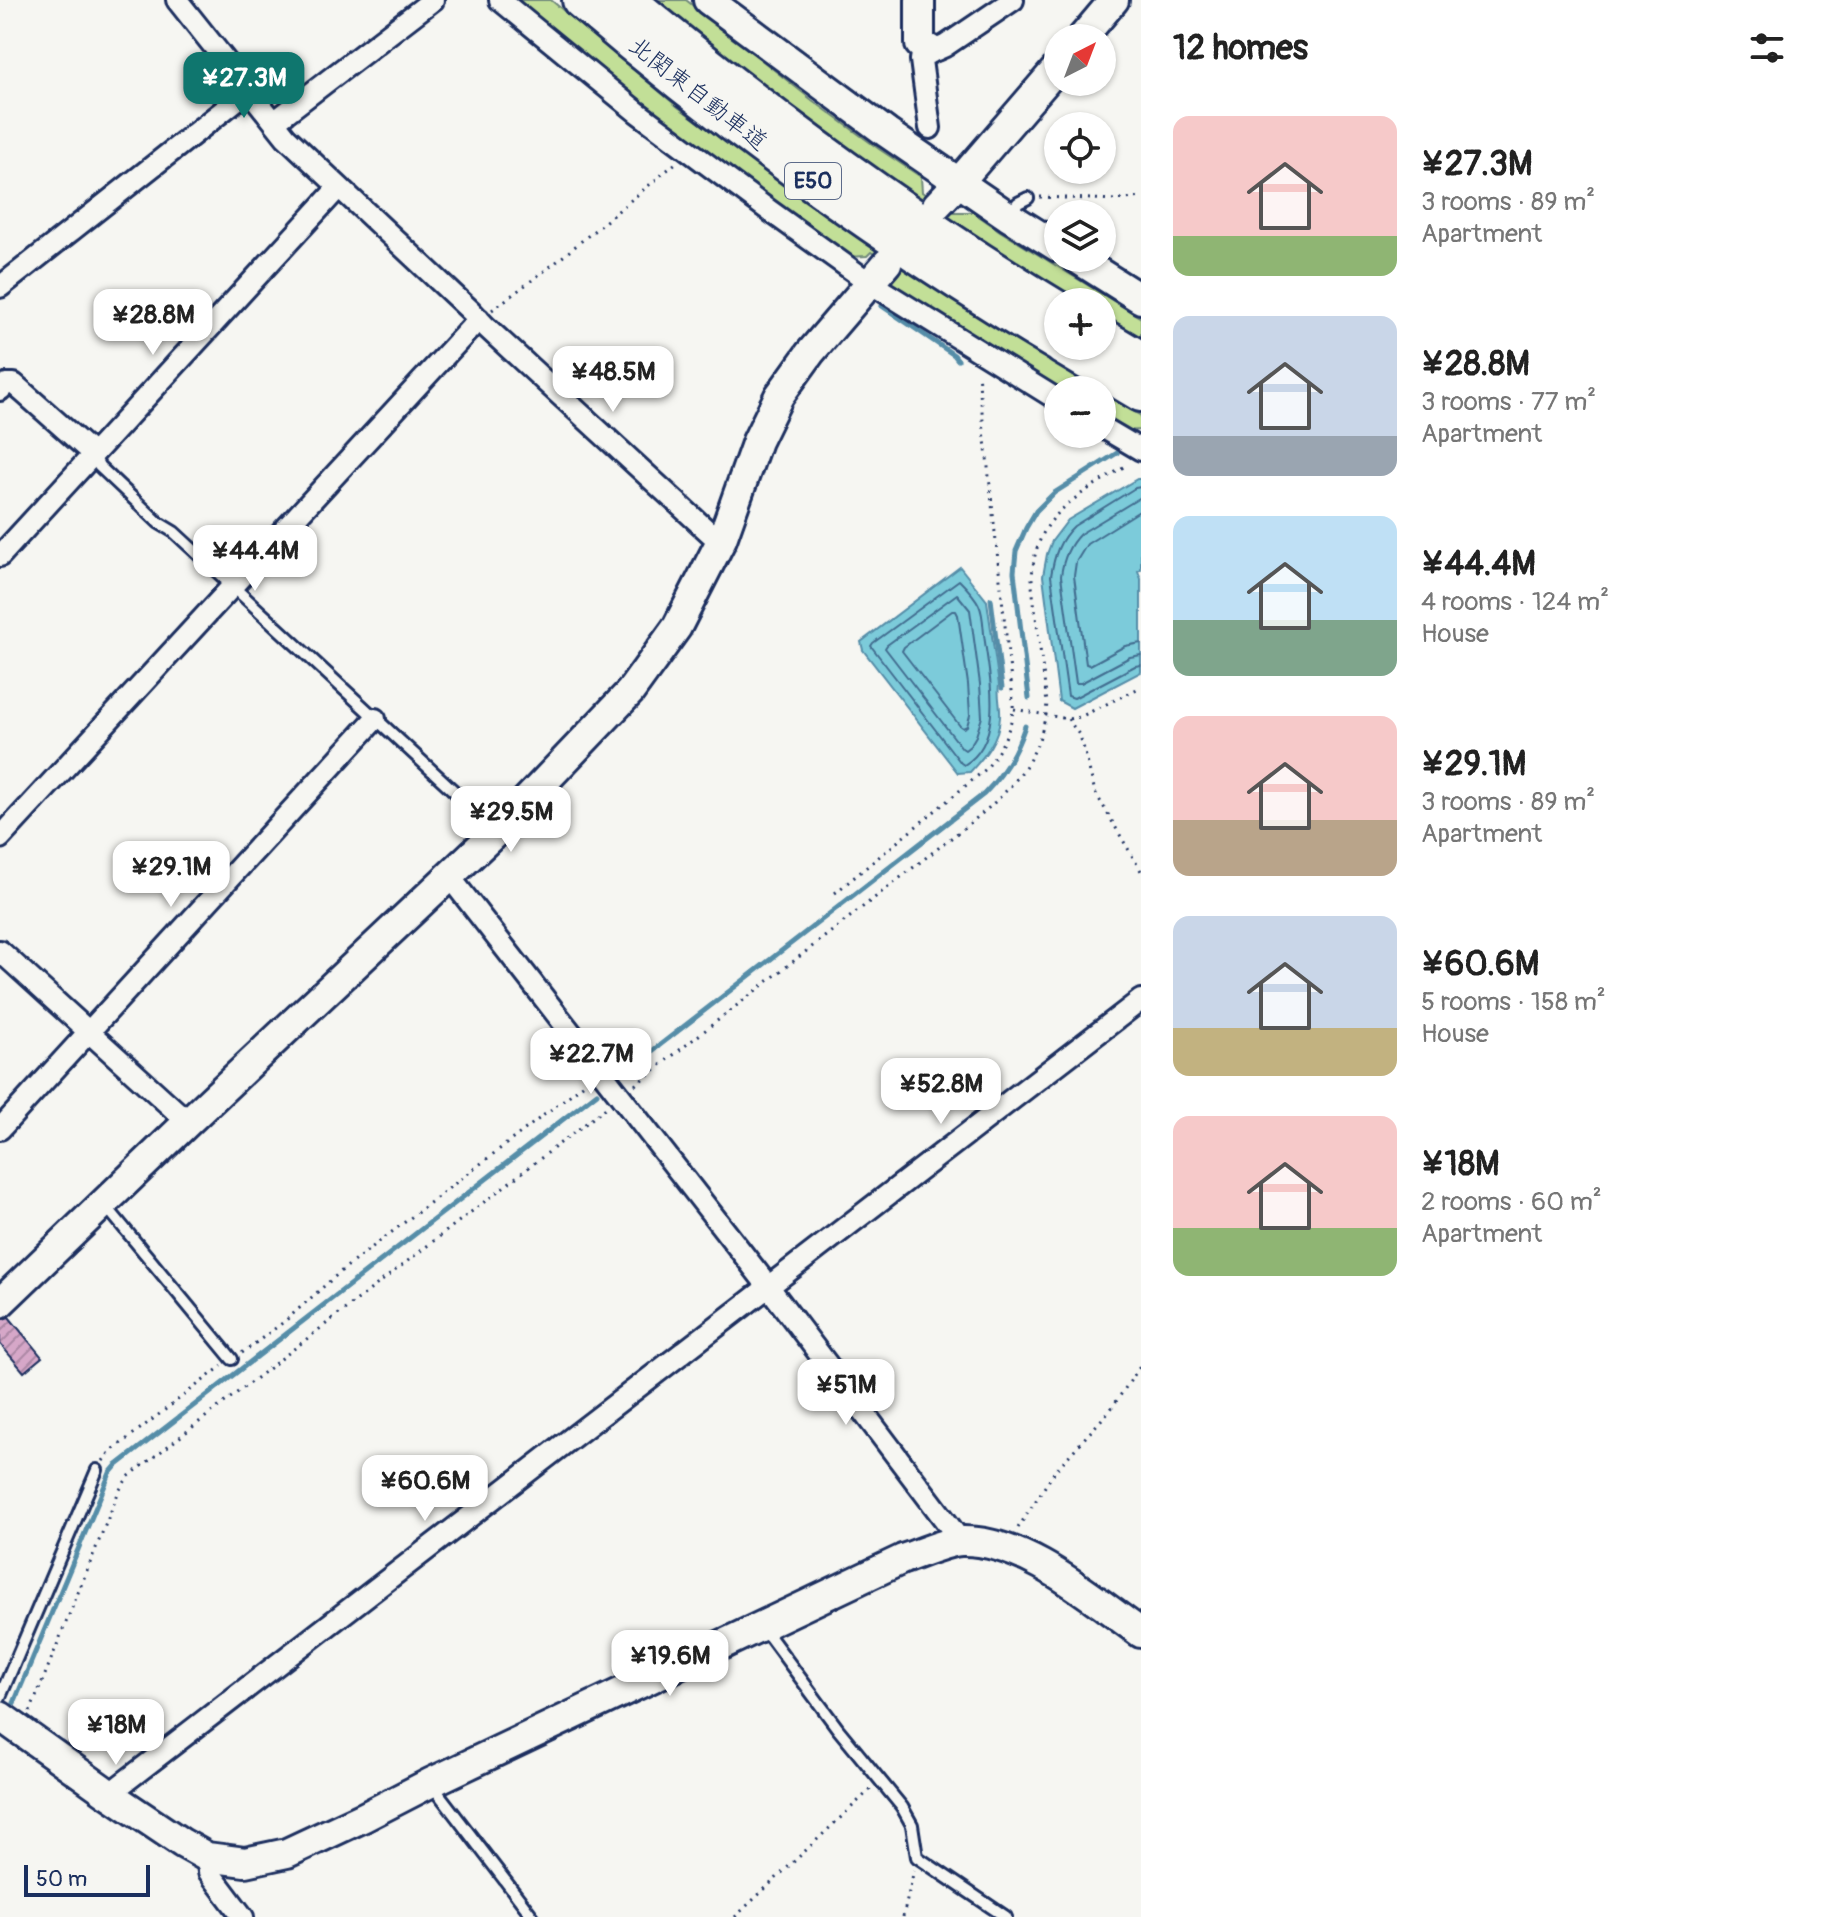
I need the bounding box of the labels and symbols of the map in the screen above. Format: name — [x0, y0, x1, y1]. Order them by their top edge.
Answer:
north arrow — [1044, 24, 1116, 96]
street label: 北関東自動車道 — [623, 31, 773, 157]
pin: ¥27.3M — [179, 52, 309, 120]
road number: E50 — [785, 163, 841, 199]
pin: ¥28.8M — [88, 289, 218, 357]
pin: ¥48.5M — [548, 346, 678, 414]
pin: ¥44.4M — [190, 525, 320, 593]
pin: ¥29.5M — [446, 786, 576, 854]
pin: ¥29.1M — [106, 841, 236, 909]
pin: ¥22.7M — [526, 1028, 656, 1096]
pin: ¥52.8M — [876, 1058, 1006, 1126]
pin: ¥51M — [799, 1359, 893, 1427]
pin: ¥60.6M — [360, 1455, 490, 1523]
pin: ¥19.6M — [605, 1630, 735, 1698]
pin: ¥18M — [69, 1699, 163, 1767]
scale bar — [24, 1861, 150, 1897]

